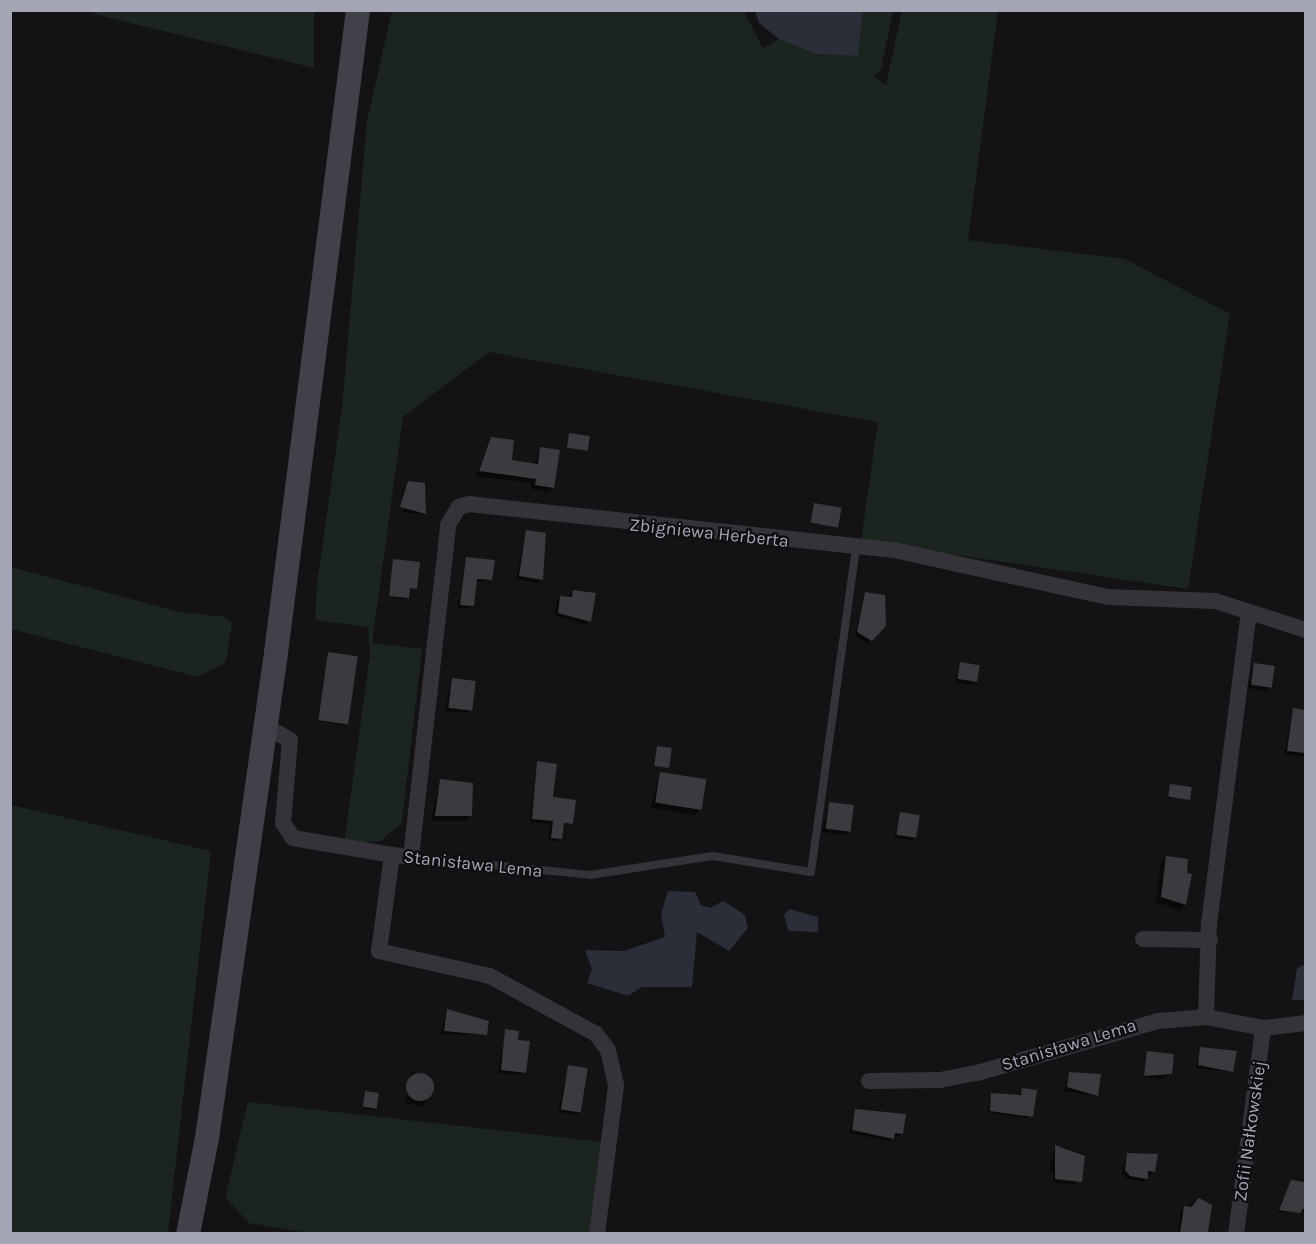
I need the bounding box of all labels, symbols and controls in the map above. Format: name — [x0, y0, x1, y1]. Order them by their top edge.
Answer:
street label: Zbigniewa Herberta — [628, 514, 790, 552]
street label: Stanisława Lema — [402, 846, 544, 882]
street label: Stanisława Lema — [999, 1014, 1139, 1076]
street label: Zofii Nałkowskiej — [1229, 1059, 1271, 1203]

